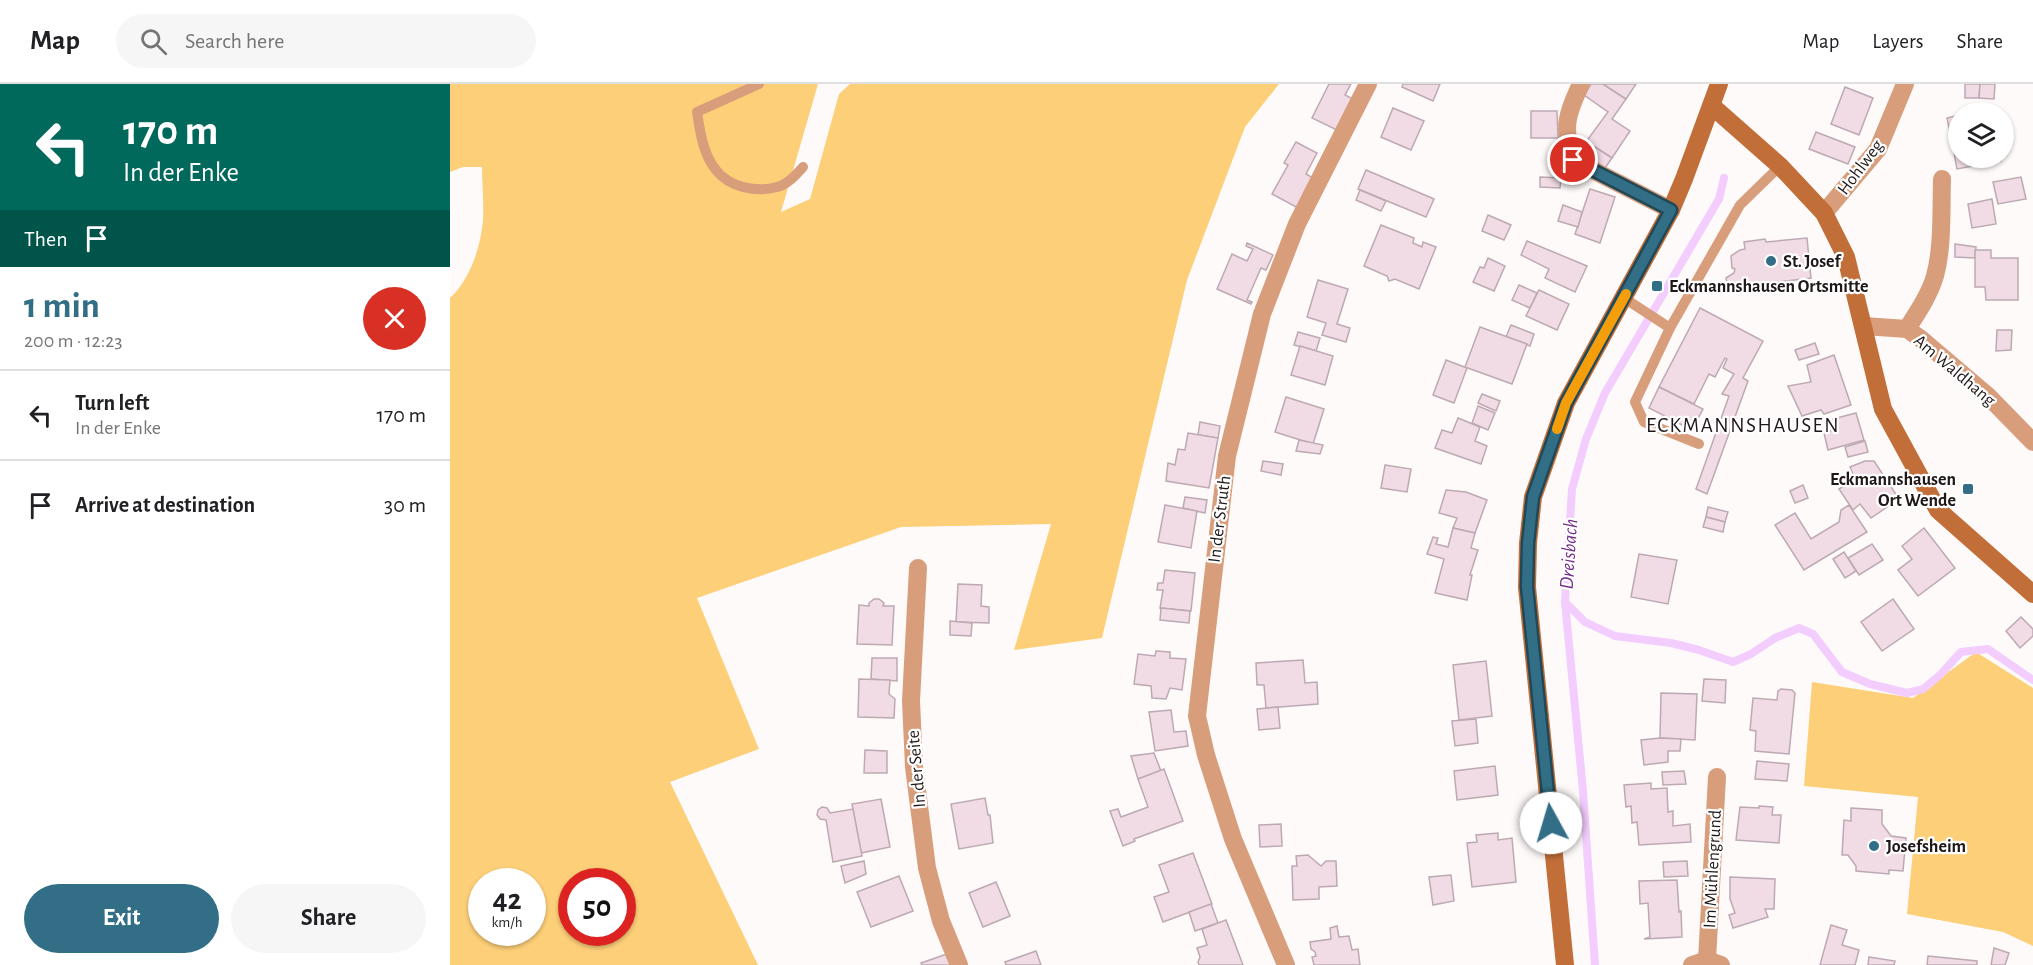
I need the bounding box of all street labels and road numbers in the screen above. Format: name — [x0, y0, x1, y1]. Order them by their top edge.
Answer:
street label: Hohlweg — [1835, 137, 1887, 198]
street label: Am Waldhang — [1910, 332, 1999, 410]
street label: In der Struth — [1206, 475, 1234, 564]
street label: In der Seite — [905, 729, 929, 808]
street label: Im Mühlengrund — [1701, 809, 1725, 929]

